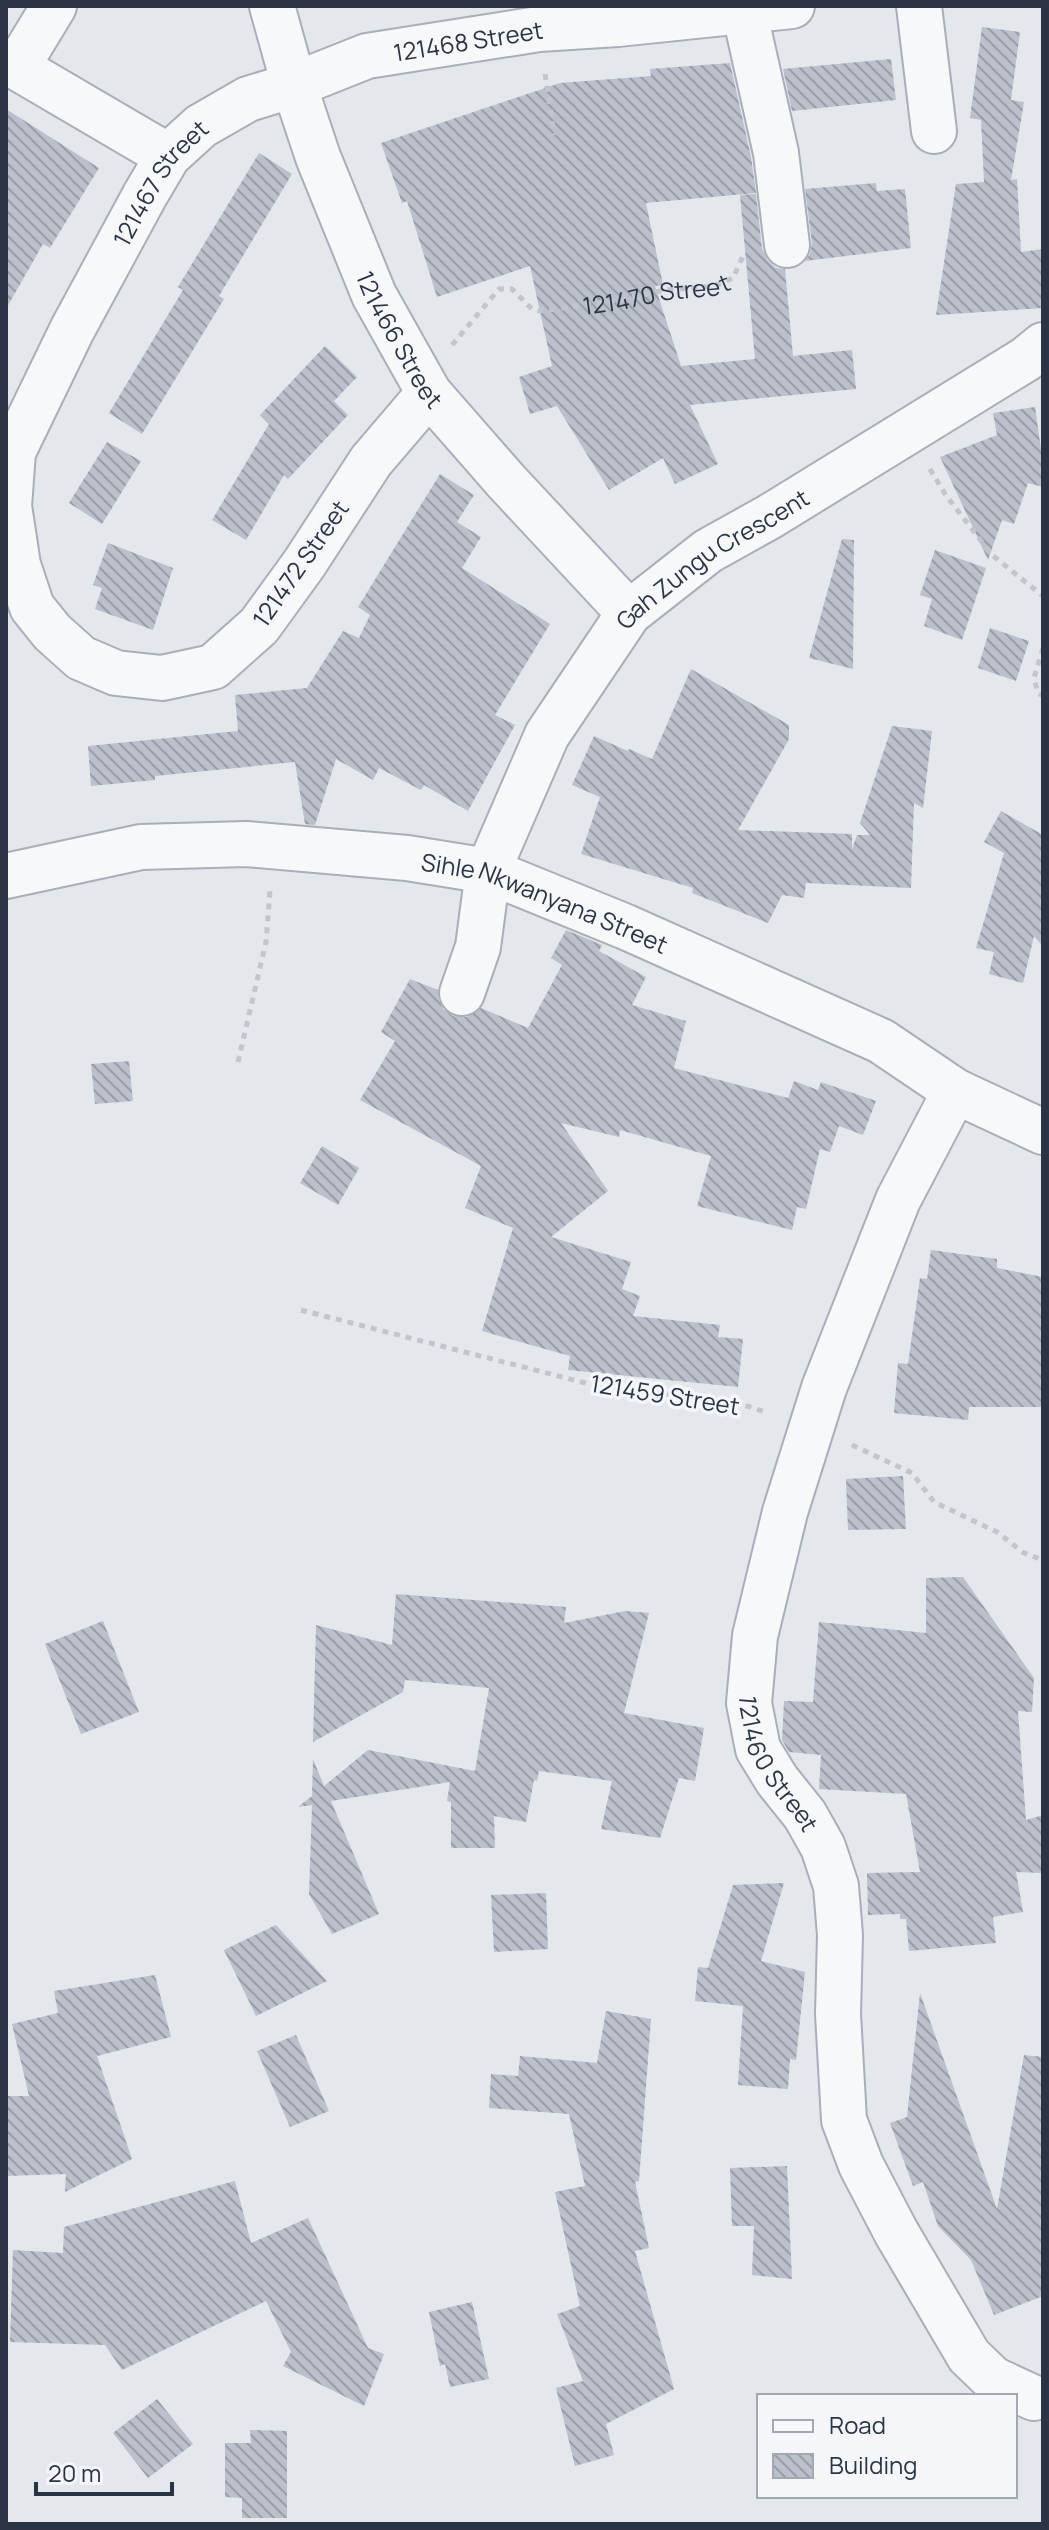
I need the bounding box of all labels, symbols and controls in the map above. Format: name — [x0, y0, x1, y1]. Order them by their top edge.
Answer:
street label: 121468 Street — [391, 12, 545, 68]
street label: 121467 Street — [104, 111, 215, 252]
street label: 121470 Street — [580, 265, 735, 321]
street label: 121466 Street — [349, 266, 451, 415]
street label: Gah Zungu Crescent — [607, 480, 815, 635]
street label: 121472 Street — [244, 493, 356, 633]
street label: Sihle Nkwanyana Street — [419, 844, 674, 960]
street label: 121459 Street — [588, 1366, 742, 1422]
street label: 121460 Street — [732, 1694, 827, 1837]
legend — [757, 2394, 1017, 2498]
text: Road — [829, 2408, 886, 2441]
scale bar — [36, 2446, 172, 2496]
text: Building — [829, 2448, 917, 2481]
text: 20 m — [48, 2456, 101, 2489]

